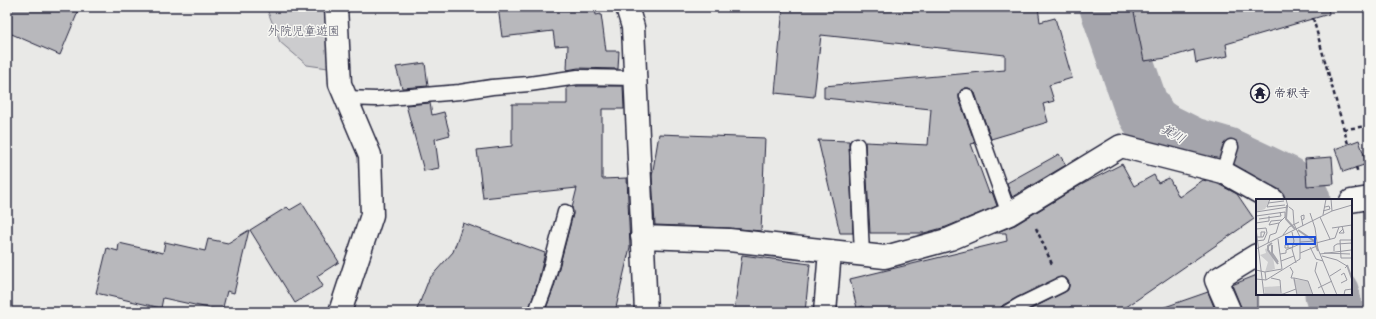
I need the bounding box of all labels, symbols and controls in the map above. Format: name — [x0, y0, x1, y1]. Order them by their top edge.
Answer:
park label: 外院児童遊園 — [268, 24, 340, 39]
temple icon: 帝釈寺 — [1249, 82, 1271, 104]
place label: 帝釈寺 — [1274, 86, 1310, 101]
water label: 箕川 — [1158, 121, 1188, 147]
inset map — [1256, 199, 1352, 295]

